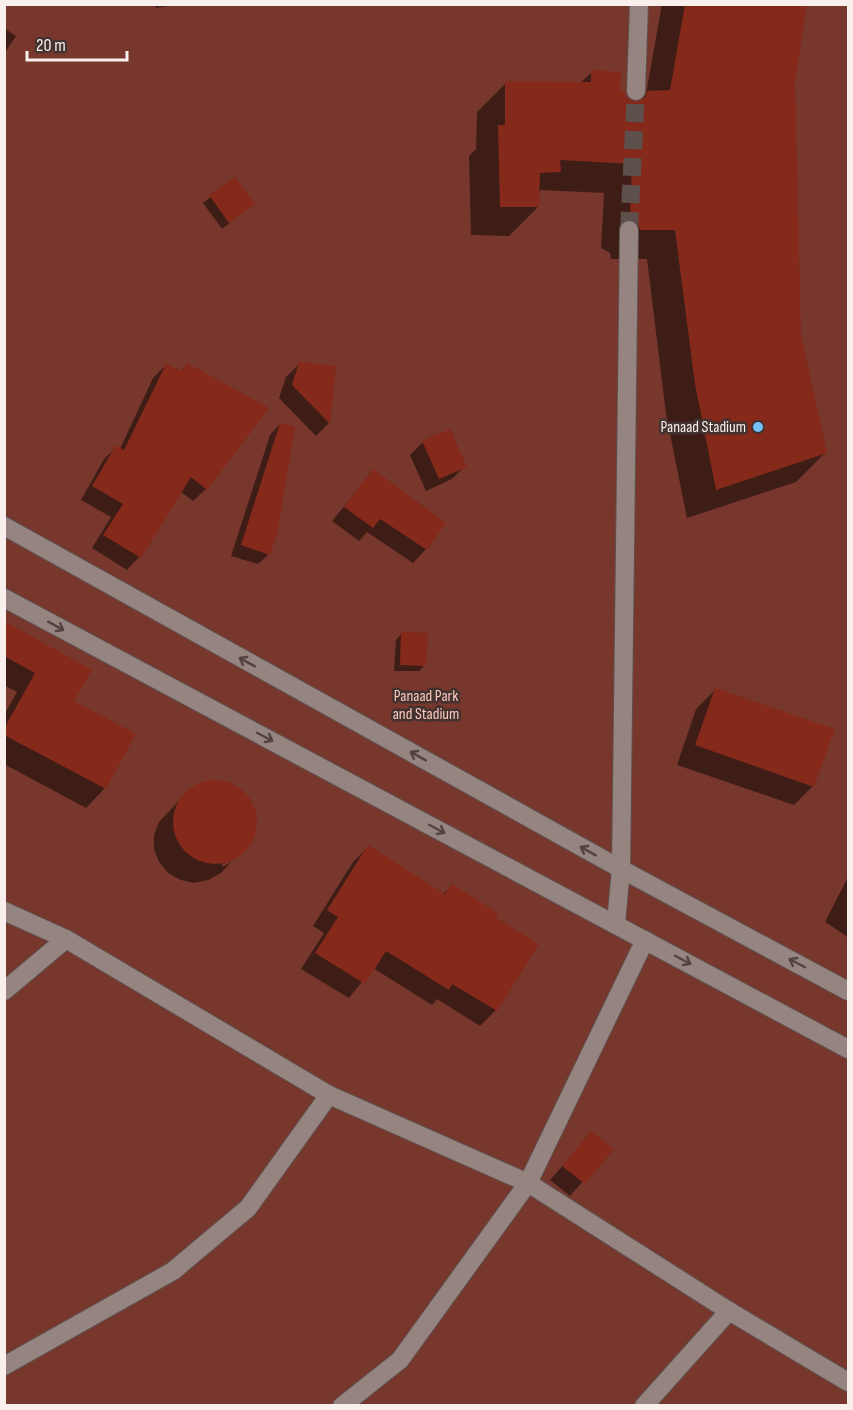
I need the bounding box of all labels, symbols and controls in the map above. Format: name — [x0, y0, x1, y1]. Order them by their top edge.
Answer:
scale bar — [27, 24, 128, 62]
text: 20 m — [36, 35, 66, 56]
place label: Panaad Stadium — [660, 418, 746, 437]
marker: Panaad Stadium — [751, 420, 765, 434]
one-way arrow — [47, 620, 64, 632]
one-way arrow — [239, 656, 256, 668]
park label: Panaad Park and Stadium — [393, 687, 459, 724]
one-way arrow — [256, 731, 273, 743]
one-way arrow — [409, 750, 426, 762]
one-way arrow — [428, 824, 446, 835]
one-way arrow — [580, 845, 597, 857]
one-way arrow — [674, 954, 691, 966]
one-way arrow — [789, 957, 806, 969]

